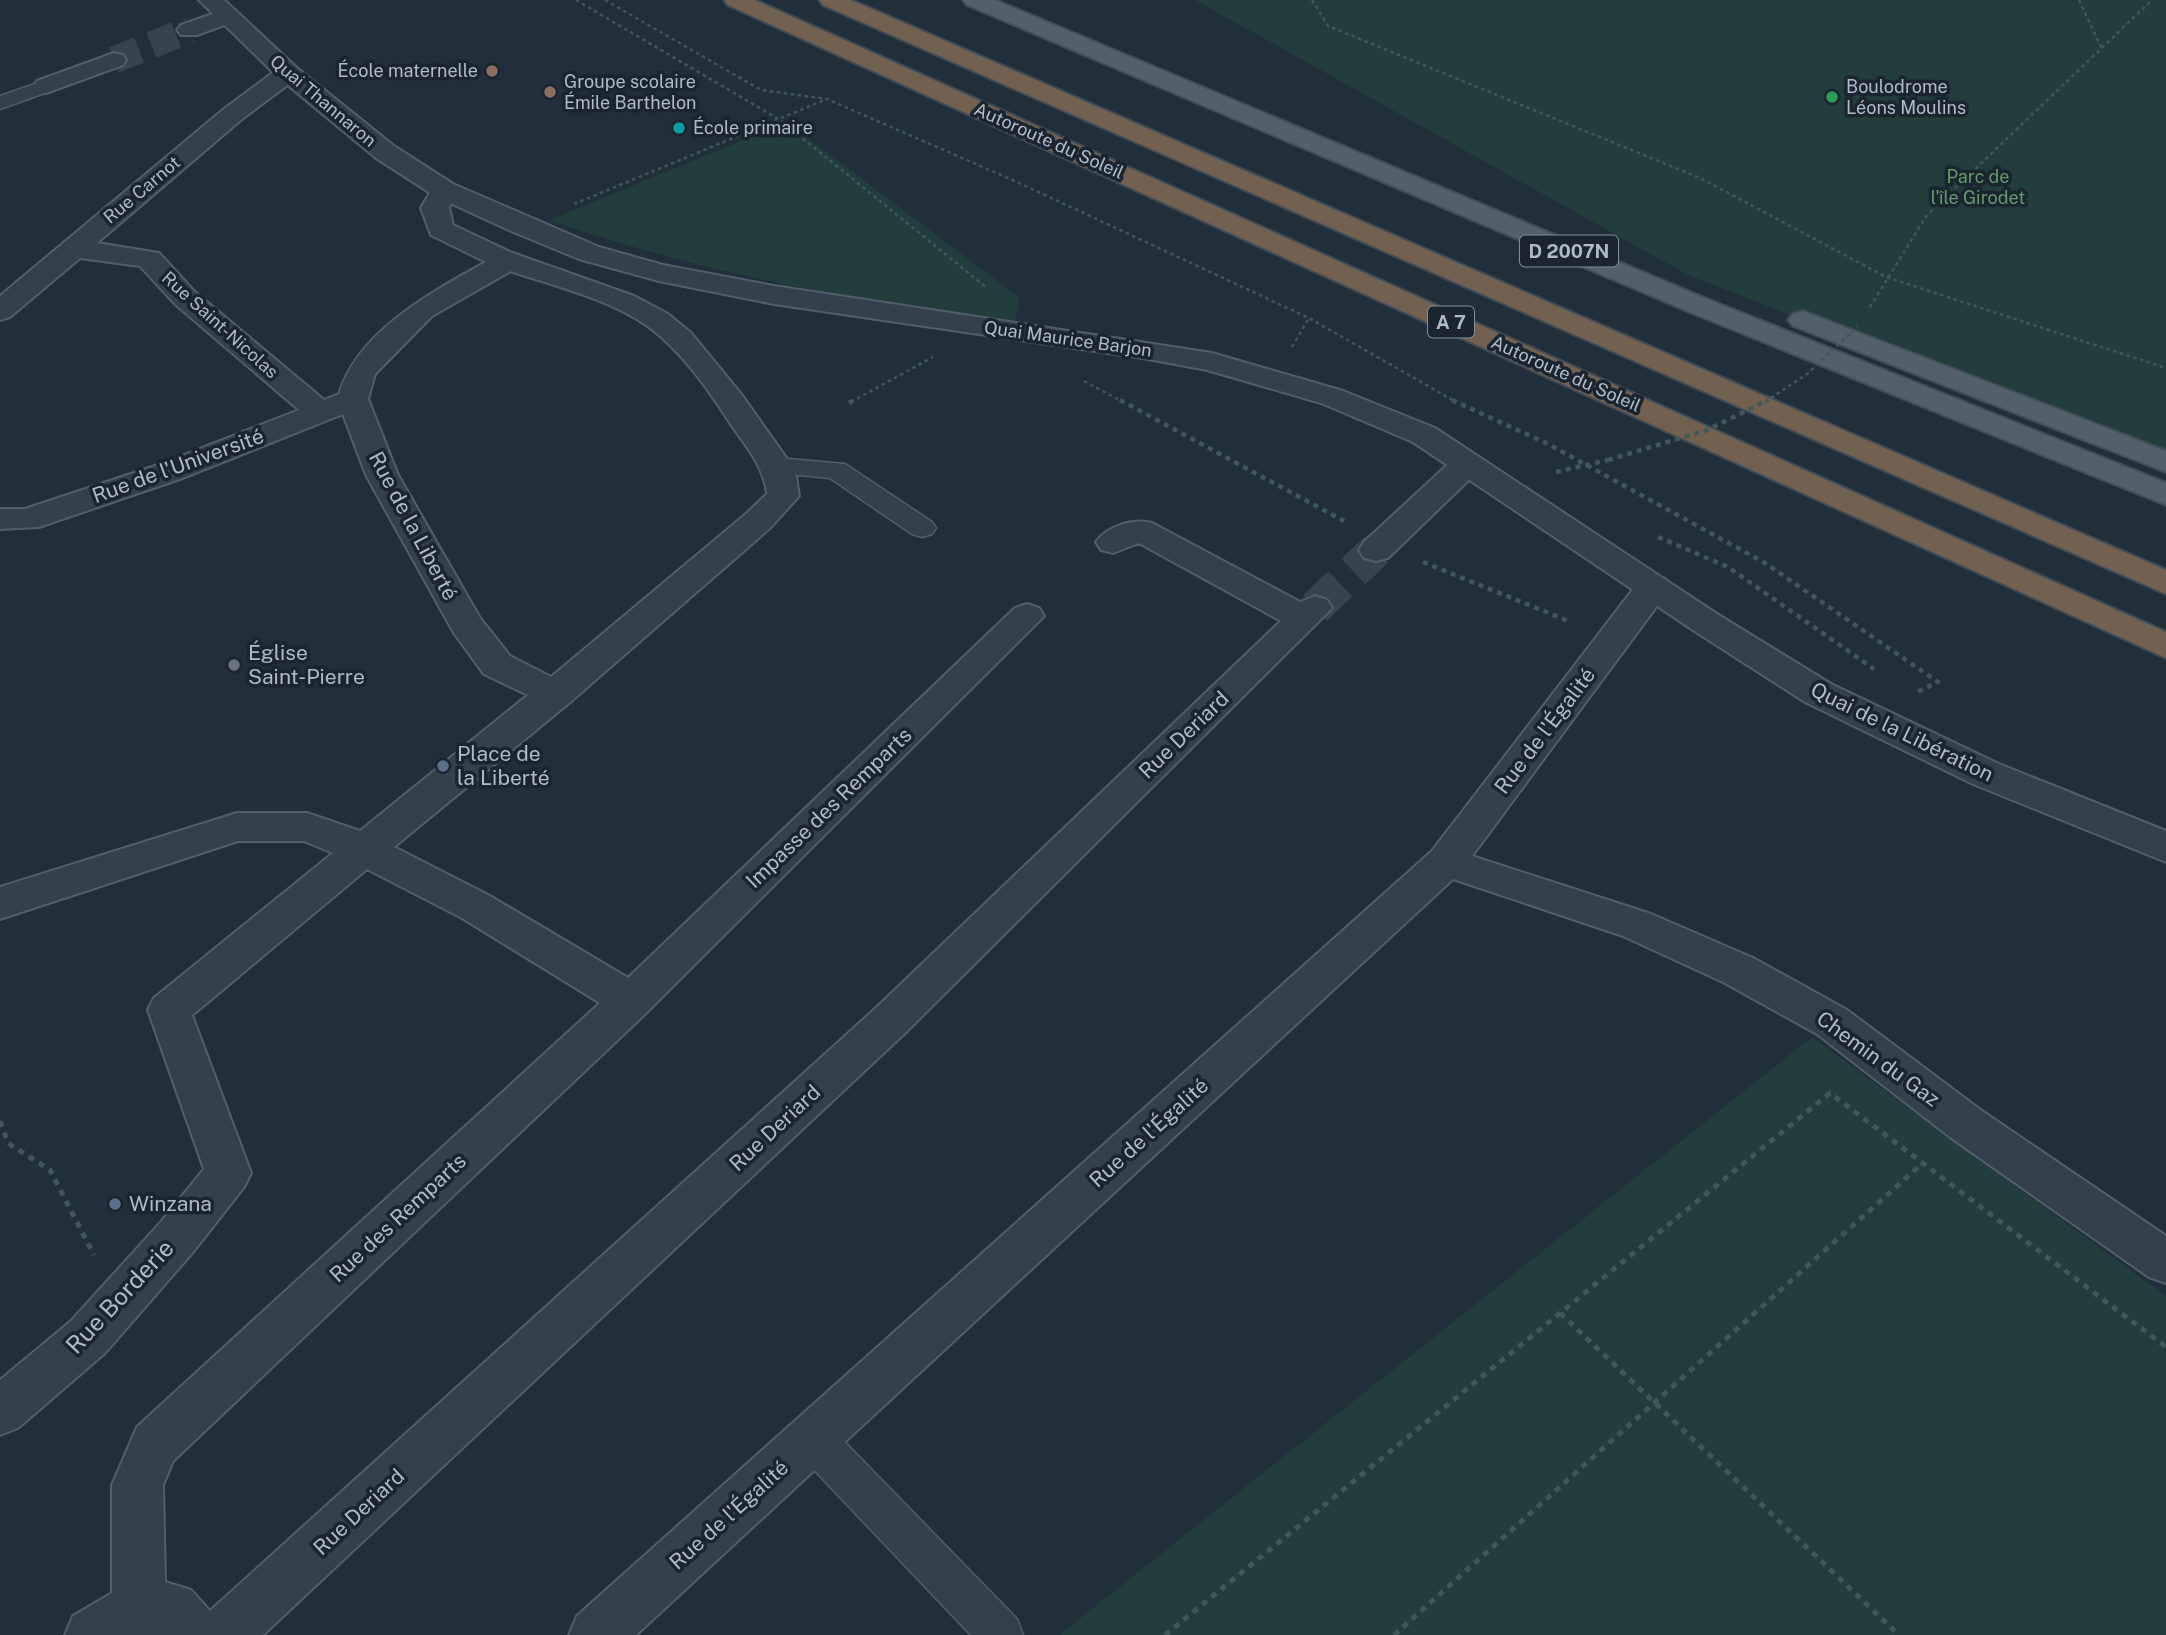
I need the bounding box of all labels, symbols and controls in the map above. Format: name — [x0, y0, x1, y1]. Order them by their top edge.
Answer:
street label: Quai Thannaron — [266, 50, 381, 151]
place label: École maternelle — [338, 59, 478, 81]
marker: École maternelle — [484, 63, 500, 79]
place label: Groupe scolaire Émile Barthelon — [564, 71, 696, 113]
place label: Boulodrome Léons Moulins — [1846, 76, 1966, 118]
marker: Groupe scolaire Émile Barthelon — [542, 84, 558, 100]
marker: Boulodrome Léons Moulins — [1824, 89, 1840, 105]
street label: Autoroute du Soleil — [971, 98, 1127, 183]
place label: École primaire — [693, 116, 813, 138]
marker: École primaire — [671, 120, 687, 136]
street label: Rue Carnot — [99, 152, 184, 228]
park label: Parc de l'île Girodet — [1931, 166, 2025, 208]
road number: D 2007N — [1520, 235, 1618, 266]
street label: Rue Saint-Nicolas — [158, 267, 283, 382]
road number: A 7 — [1428, 306, 1474, 338]
street label: Quai Maurice Barjon — [983, 316, 1153, 361]
street label: Autoroute du Soleil — [1488, 331, 1644, 416]
street label: Rue de l'Université — [89, 423, 267, 508]
street label: Rue de la Liberté — [364, 447, 463, 604]
place label: Église Saint-Pierre — [248, 640, 365, 689]
marker: Église Saint-Pierre — [226, 657, 242, 673]
street label: Rue de l'Égalité — [1489, 663, 1600, 799]
street label: Quai de la Libération — [1807, 676, 1998, 787]
street label: Rue Deriard — [1134, 686, 1234, 784]
street label: Impasse des Remparts — [741, 722, 917, 893]
place label: Place de la Liberté — [457, 741, 550, 790]
marker: Place de la Liberté — [435, 758, 451, 774]
street label: Chemin du Gaz — [1812, 1006, 1945, 1112]
street label: Rue de l'Égalité — [1084, 1073, 1213, 1193]
street label: Rue Deriard — [724, 1079, 825, 1176]
street label: Rue des Remparts — [324, 1148, 471, 1287]
place label: Winzana — [129, 1191, 212, 1216]
marker: Winzana — [107, 1196, 123, 1212]
street label: Rue Borderie — [60, 1234, 179, 1359]
street label: Rue de l'Égalité — [664, 1455, 793, 1575]
street label: Rue Deriard — [308, 1463, 409, 1560]

